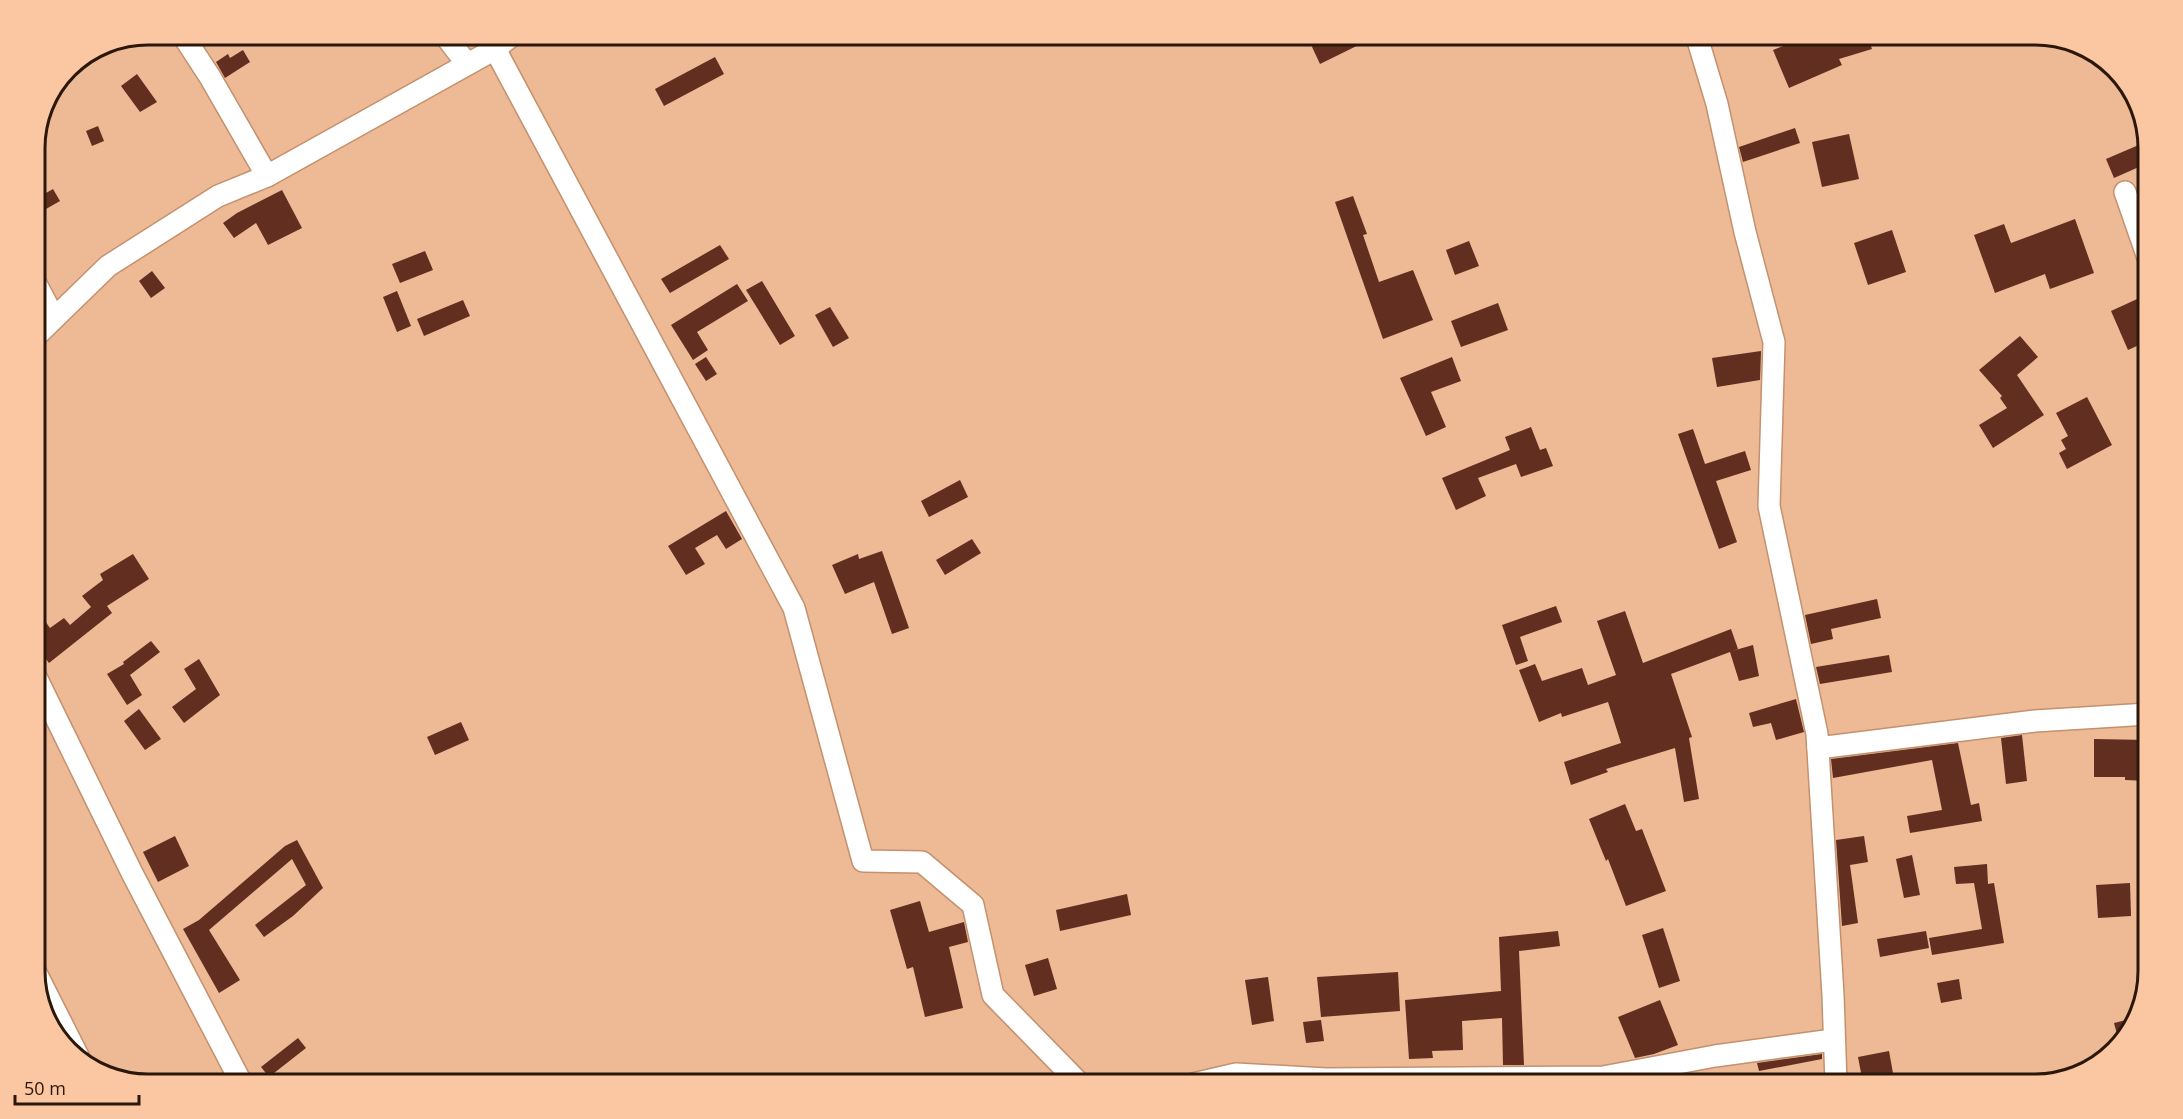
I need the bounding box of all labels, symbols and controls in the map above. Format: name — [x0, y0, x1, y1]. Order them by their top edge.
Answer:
scale bar — [15, 1068, 140, 1106]
text: 50 m — [24, 1076, 66, 1100]

